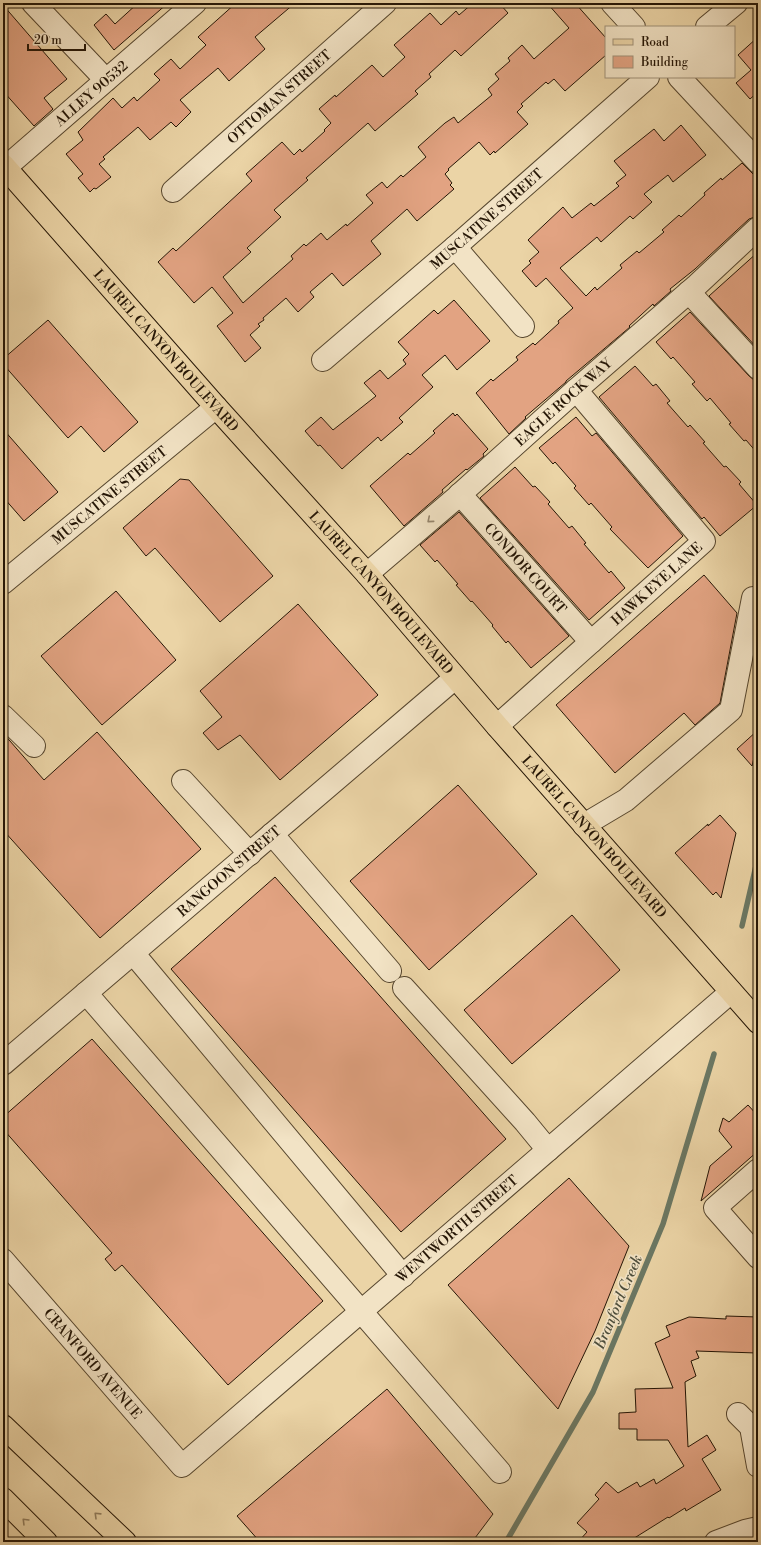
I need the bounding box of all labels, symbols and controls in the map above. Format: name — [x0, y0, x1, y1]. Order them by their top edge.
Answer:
scale bar — [28, 26, 85, 52]
legend — [605, 26, 735, 78]
text: 20 m — [34, 33, 62, 48]
text: Road — [641, 35, 669, 50]
street label: OTTOMAN STREET — [224, 46, 336, 149]
text: Building — [640, 55, 689, 70]
street label: ALLEY 90532 — [51, 57, 132, 131]
street label: MUSCATINE STREET — [427, 165, 548, 274]
street label: LAUREL CANYON BOULEVARD — [89, 266, 242, 436]
street label: EAGLE ROCK WAY — [512, 354, 617, 451]
street label: MUSCATINE STREET — [49, 443, 172, 549]
street label: LAUREL CANYON BOULEVARD — [305, 508, 457, 679]
one-way arrow — [428, 515, 435, 522]
street label: CONDOR COURT — [480, 520, 570, 618]
street label: HAWK EYE LANE — [608, 539, 707, 630]
street label: LAUREL CANYON BOULEVARD — [517, 752, 670, 922]
street label: RANGOON STREET — [174, 822, 285, 921]
street label: WENTWORTH STREET — [392, 1172, 522, 1288]
water label: Branford Creek — [590, 1252, 647, 1353]
street label: CRANFORD AVENUE — [39, 1305, 145, 1423]
one-way arrow — [94, 1512, 102, 1520]
one-way arrow — [22, 1518, 30, 1525]

